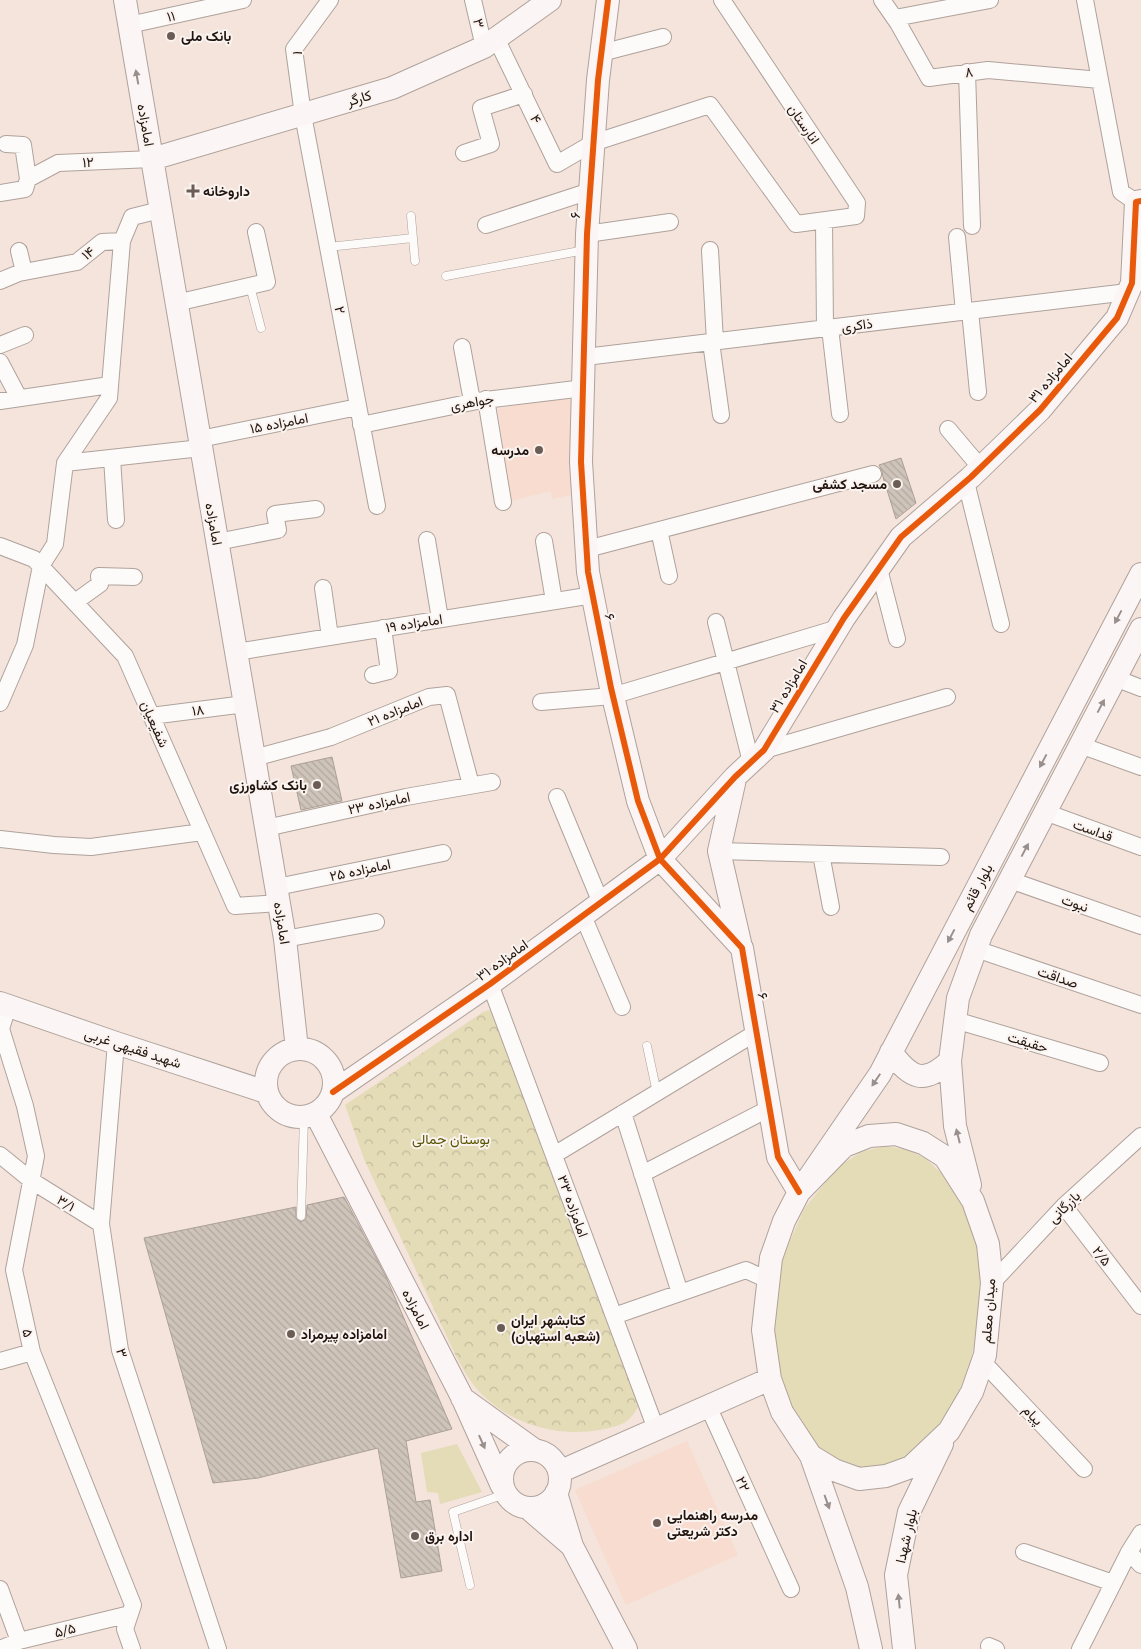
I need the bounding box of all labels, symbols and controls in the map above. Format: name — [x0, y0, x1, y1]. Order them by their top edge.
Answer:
street label: ۱۱ — [165, 6, 177, 26]
street label: ۳ — [469, 16, 489, 30]
place label: بانک ملی — [181, 27, 231, 45]
marker: بانک ملی — [165, 30, 177, 42]
street label: ۱ — [288, 50, 306, 56]
street label: ۸ — [964, 63, 974, 81]
one-way arrow — [133, 68, 141, 84]
street label: کارگر — [343, 86, 374, 111]
street label: انارستان — [784, 101, 824, 147]
street label: امامزاده — [133, 102, 159, 148]
street label: ۴ — [526, 111, 546, 127]
street label: ۱۲ — [82, 153, 94, 171]
place label: داروخانه — [203, 182, 250, 200]
marker: داروخانه — [187, 185, 199, 197]
street label: ۶ — [566, 211, 584, 219]
street label: ۱۴ — [78, 242, 98, 264]
street label: ۲ — [330, 305, 350, 315]
street label: ذاکری — [840, 314, 874, 336]
street label: امامزاده ۳۱ — [1024, 349, 1076, 407]
street label: جواهری — [449, 389, 495, 415]
street label: امامزاده ۱۵ — [248, 409, 310, 437]
place label: مدرسه — [491, 441, 529, 459]
marker: مدرسه — [533, 444, 545, 456]
place label: مسجد کشفی — [813, 475, 887, 493]
marker: مسجد کشفی — [891, 478, 903, 490]
street label: امامزاده — [201, 501, 227, 547]
street label: امامزاده ۱۹ — [384, 610, 444, 636]
one-way arrow — [1114, 610, 1122, 625]
street label: ۶ — [601, 612, 620, 622]
street label: امامزاده ۳۱ — [765, 656, 811, 716]
street label: امامزاده ۲۱ — [365, 692, 425, 730]
street label: شفیعیان — [137, 698, 173, 750]
one-way arrow — [1097, 699, 1105, 713]
street label: ۱۸ — [191, 700, 205, 720]
one-way arrow — [1039, 754, 1047, 769]
place label: بانک کشاورزی — [229, 776, 307, 794]
marker: بانک کشاورزی — [311, 779, 323, 791]
street label: امامزاده ۲۳ — [346, 788, 412, 818]
street label: قداست — [1071, 815, 1115, 845]
one-way arrow — [1021, 842, 1029, 857]
street label: امامزاده ۲۵ — [328, 855, 392, 885]
street label: بلوار قائم — [957, 861, 997, 913]
street label: نبوت — [1059, 890, 1091, 916]
street label: امامزاده — [270, 900, 294, 946]
one-way arrow — [947, 929, 955, 944]
street label: امامزاده ۳۱ — [473, 935, 531, 985]
street label: صداقت — [1035, 962, 1081, 992]
street label: ۶ — [754, 991, 772, 1001]
street label: شهید فقیهی غربی — [82, 1024, 184, 1072]
street label: حقیقت — [1006, 1027, 1050, 1057]
one-way arrow — [871, 1073, 881, 1087]
one-way arrow — [954, 1129, 962, 1144]
park label: بوستان جمالی — [412, 1130, 490, 1148]
street label: امامزاده ۳۳ — [553, 1172, 593, 1240]
street label: بازرگانی — [1044, 1187, 1084, 1227]
street label: ۳/۱ — [54, 1191, 78, 1215]
street label: ۲/۵ — [1089, 1242, 1115, 1270]
street label: میدان معلم — [977, 1278, 999, 1344]
street label: امامزاده — [398, 1286, 434, 1332]
place label: کتابشهر ایران (شعبه استهبان) — [511, 1311, 600, 1345]
marker: کتابشهر ایران (شعبه استهبان) — [495, 1322, 507, 1334]
place label: امامزاده پیرمراد — [301, 1325, 387, 1344]
street label: ۵ — [18, 1327, 38, 1339]
marker: امامزاده پیرمراد — [285, 1328, 297, 1340]
street label: ۳ — [112, 1346, 132, 1360]
street label: پیام — [1018, 1401, 1047, 1430]
one-way arrow — [477, 1434, 486, 1449]
street label: ۲۲ — [732, 1474, 754, 1494]
one-way arrow — [824, 1494, 831, 1509]
place label: مدرسه راهنمایی دکتر شریعتی — [667, 1506, 759, 1540]
street label: بلوار شهدا — [891, 1507, 921, 1565]
marker: مدرسه راهنمایی دکتر شریعتی — [651, 1517, 663, 1529]
place label: اداره برق — [425, 1527, 473, 1545]
marker: اداره برق — [409, 1530, 421, 1542]
one-way arrow — [895, 1592, 903, 1608]
street label: ۵/۵ — [52, 1619, 78, 1641]

